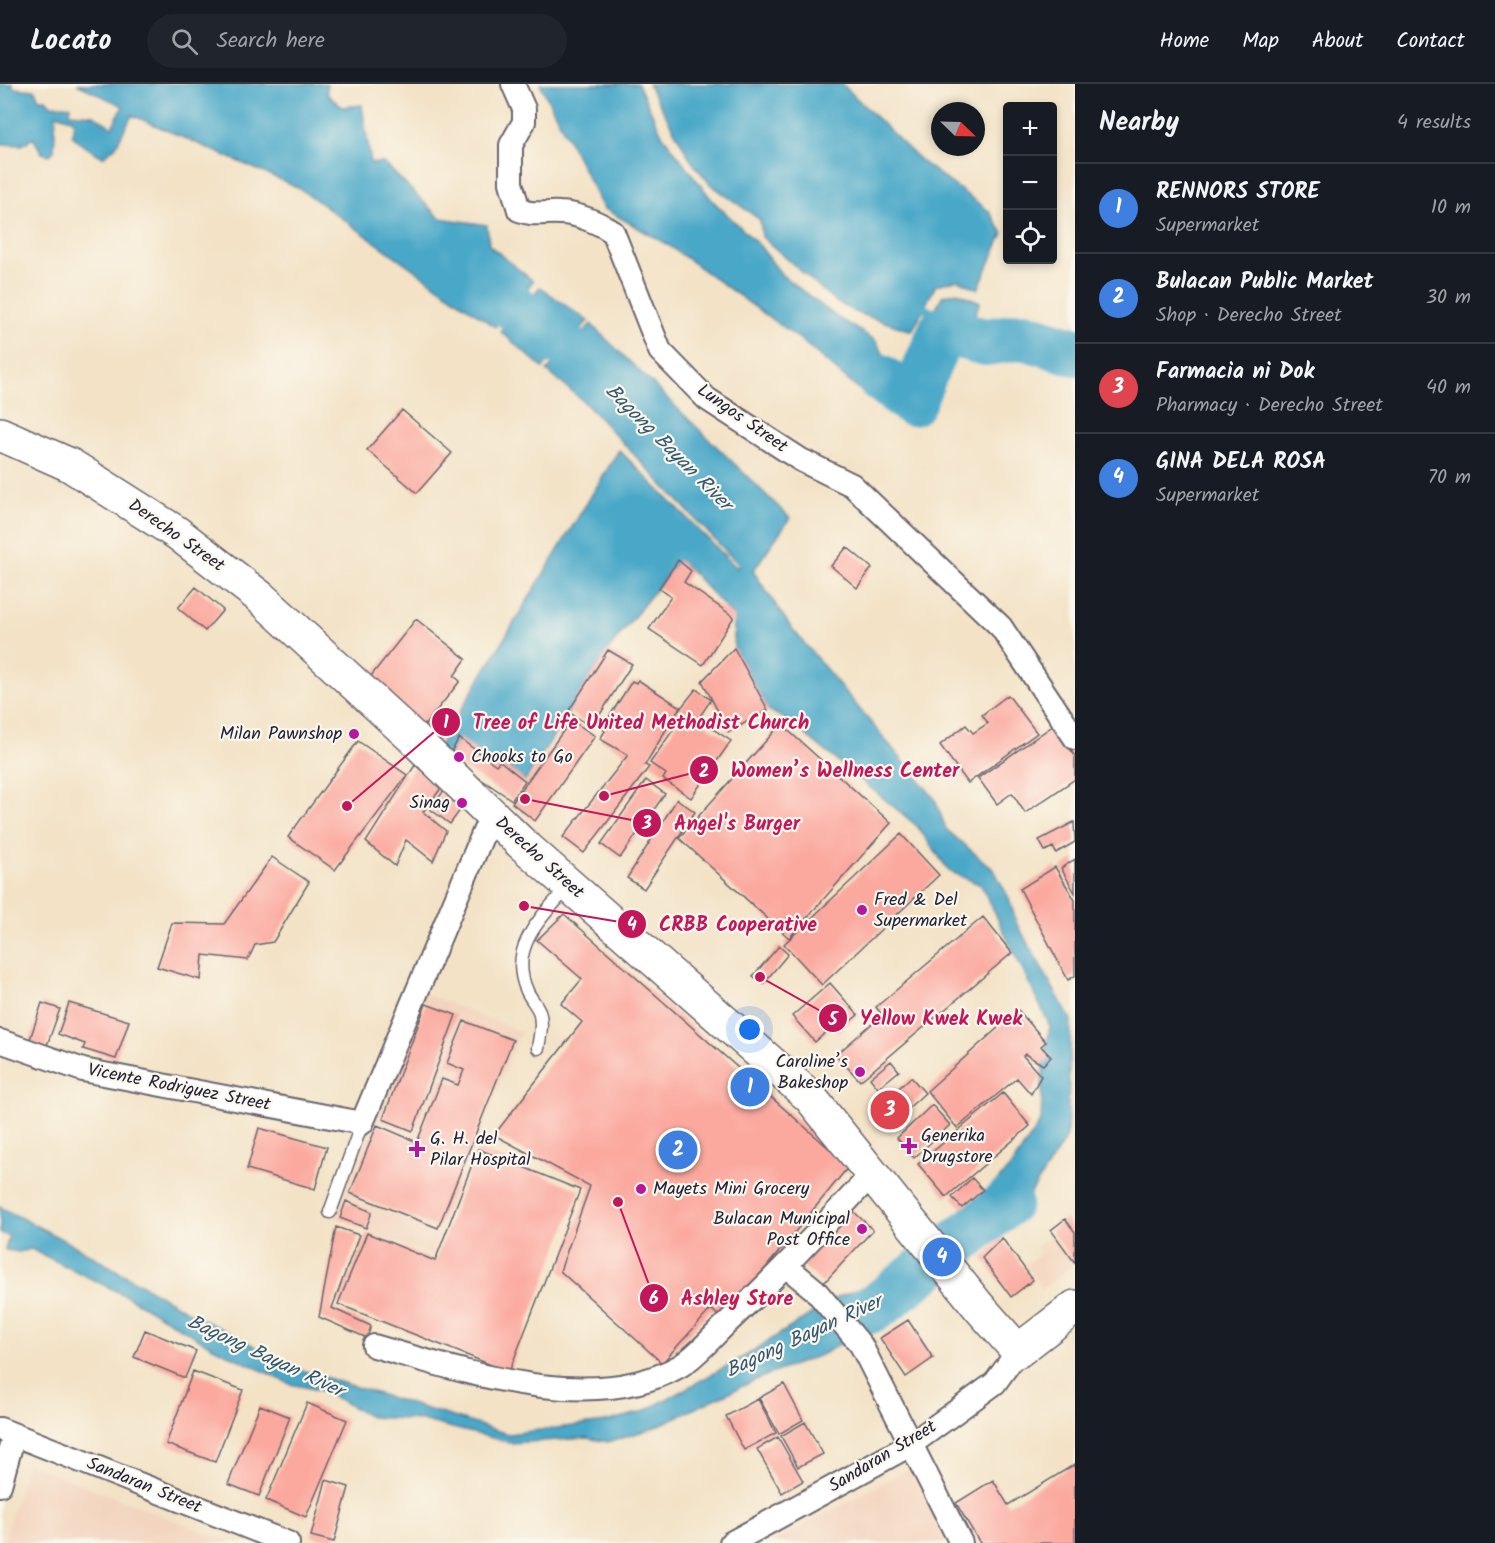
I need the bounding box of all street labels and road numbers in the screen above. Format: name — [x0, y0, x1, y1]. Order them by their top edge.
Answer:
street label: Lungos Street — [691, 377, 794, 462]
street label: Derecho Street — [122, 492, 231, 581]
street label: Derecho Street — [488, 810, 591, 907]
street label: Vicente Rodriguez Street — [85, 1056, 274, 1120]
street label: Sandaran Street — [823, 1413, 944, 1501]
street label: Sandaran Street — [82, 1450, 207, 1523]

